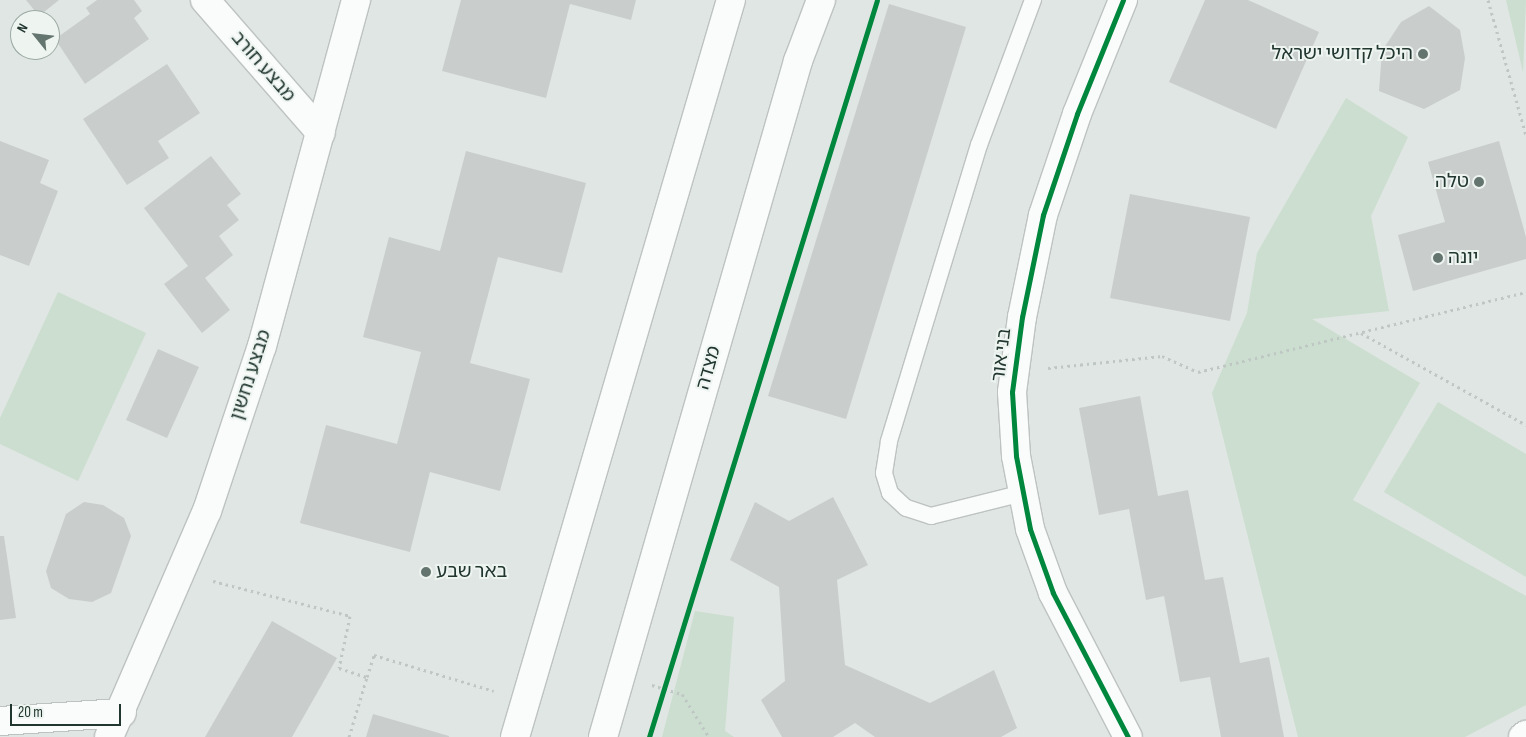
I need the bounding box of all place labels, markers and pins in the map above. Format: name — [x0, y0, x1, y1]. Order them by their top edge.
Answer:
place label: היכל קדושי ישראל — [1271, 43, 1413, 65]
marker: היכל קדושי ישראל — [1417, 48, 1429, 60]
place label: טלה — [1435, 171, 1469, 193]
marker: טלה — [1473, 176, 1485, 188]
place label: יונה — [1448, 247, 1478, 269]
marker: יונה — [1432, 252, 1444, 264]
place label: באר שבע — [436, 561, 507, 583]
marker: באר שבע — [420, 566, 432, 578]

